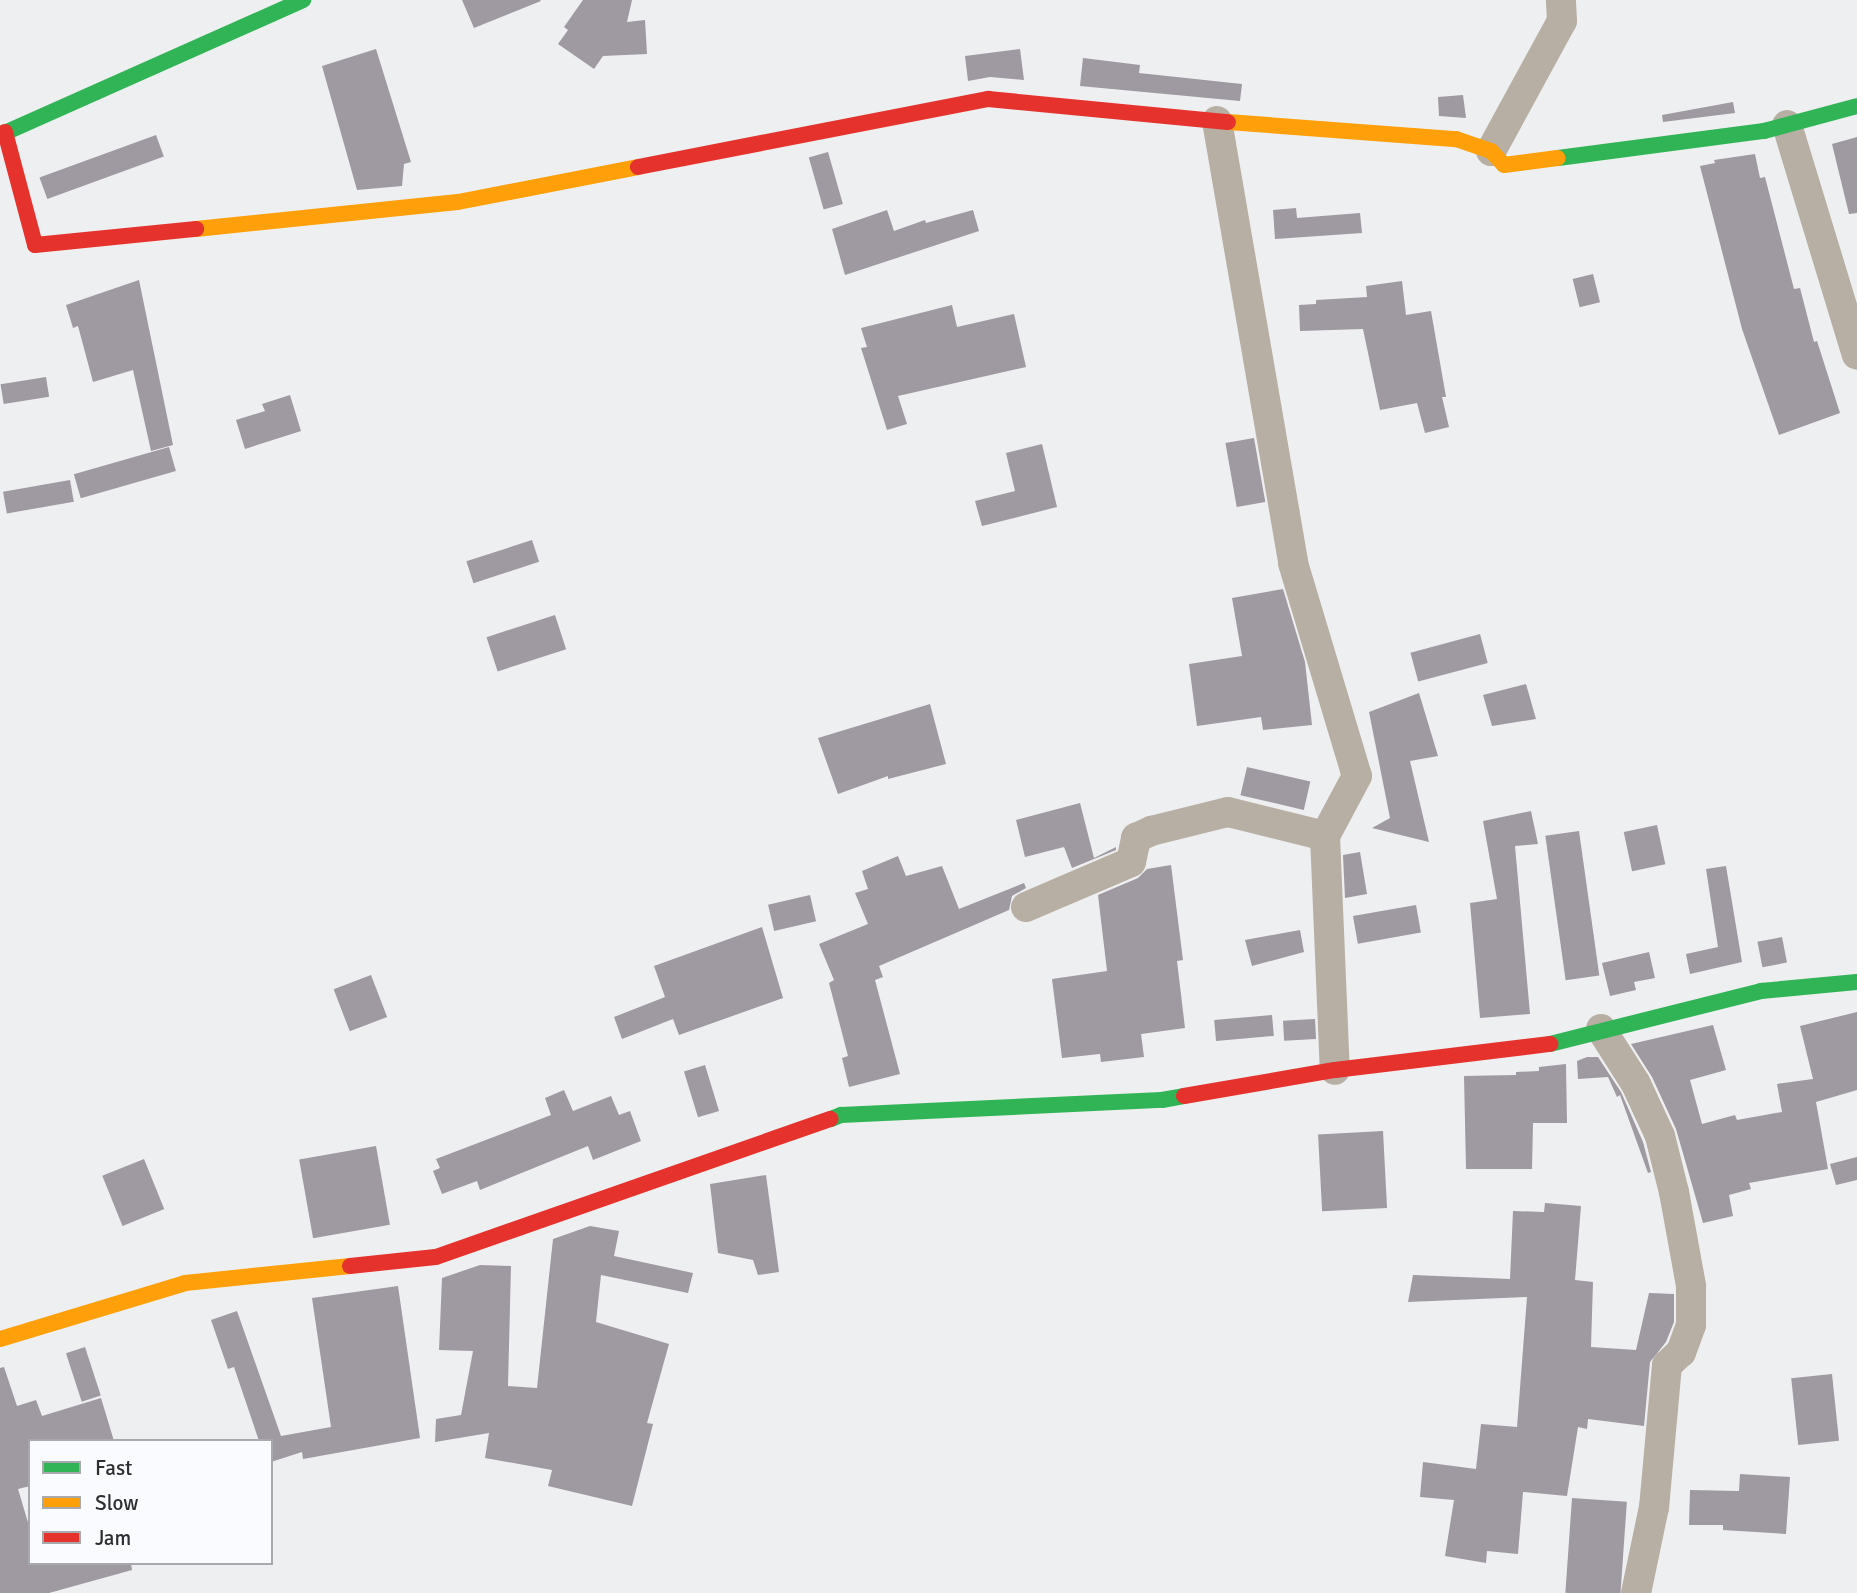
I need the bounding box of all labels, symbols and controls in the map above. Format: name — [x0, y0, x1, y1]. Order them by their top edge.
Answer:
legend — [28, 1439, 273, 1565]
text: Fast — [95, 1455, 132, 1481]
text: Slow — [95, 1490, 139, 1516]
text: Jam — [95, 1525, 131, 1551]

